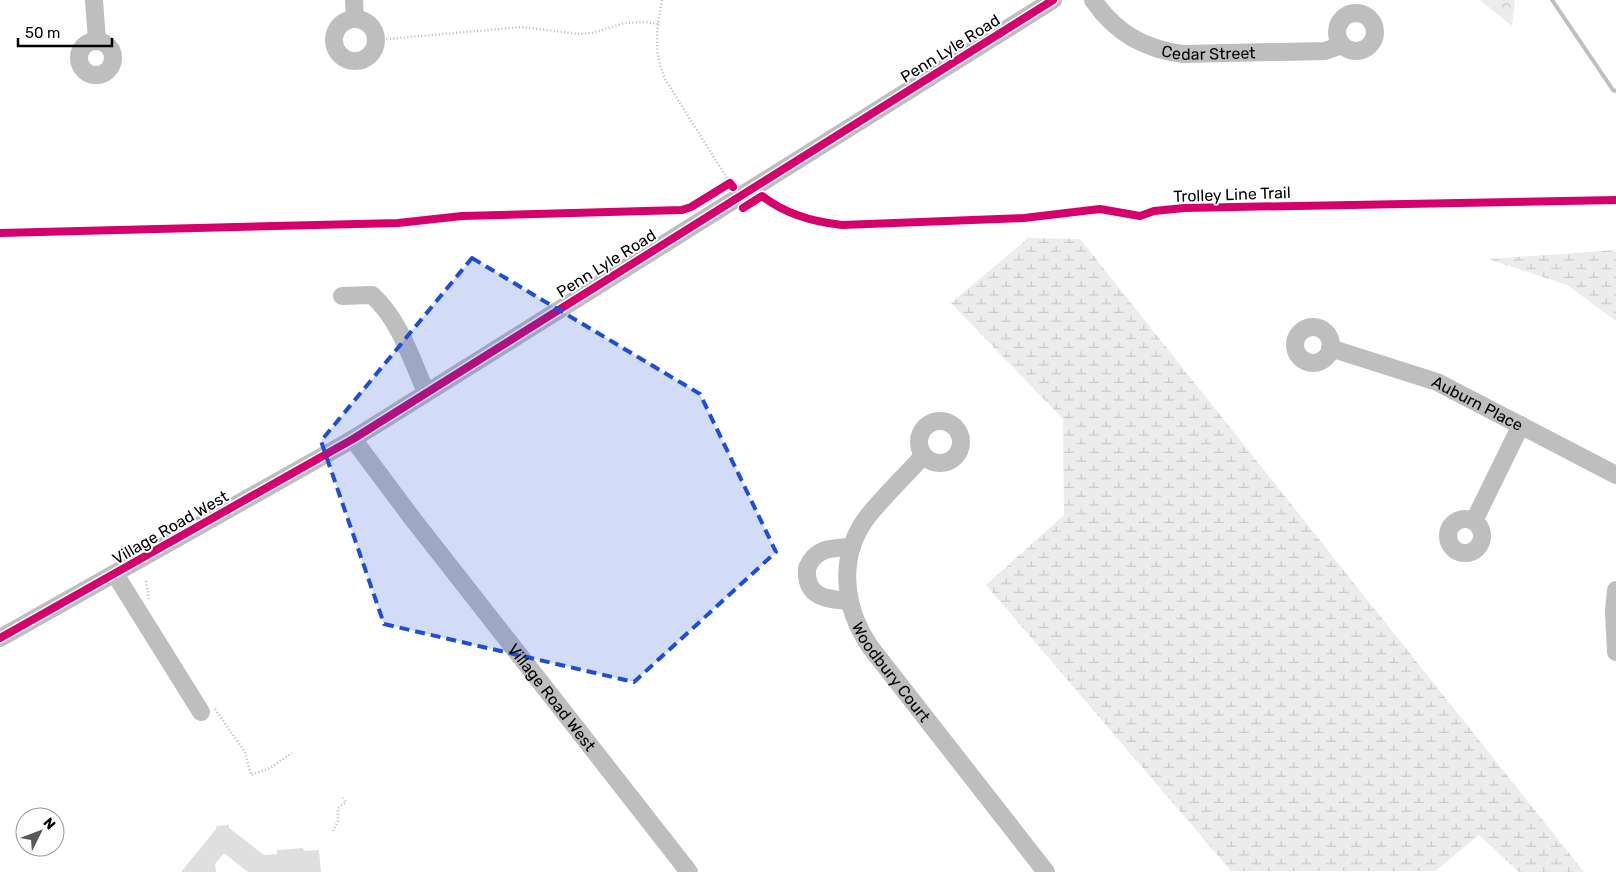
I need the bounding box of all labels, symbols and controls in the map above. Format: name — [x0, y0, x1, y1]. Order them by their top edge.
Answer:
street label: Penn Lyle Road — [897, 10, 1003, 87]
scale bar — [18, 15, 111, 47]
text: 50 m — [25, 24, 60, 42]
street label: Cedar Street — [1160, 41, 1256, 64]
street label: Trolley Line Trail — [1173, 183, 1291, 206]
street label: Penn Lyle Road — [553, 225, 659, 302]
street label: Auburn Place — [1429, 372, 1526, 435]
street label: Village Road West — [109, 487, 232, 568]
street label: Woodbury Court — [848, 619, 934, 726]
street label: Village Road West — [504, 640, 600, 755]
north arrow — [15, 807, 65, 857]
text: N — [40, 814, 59, 833]

